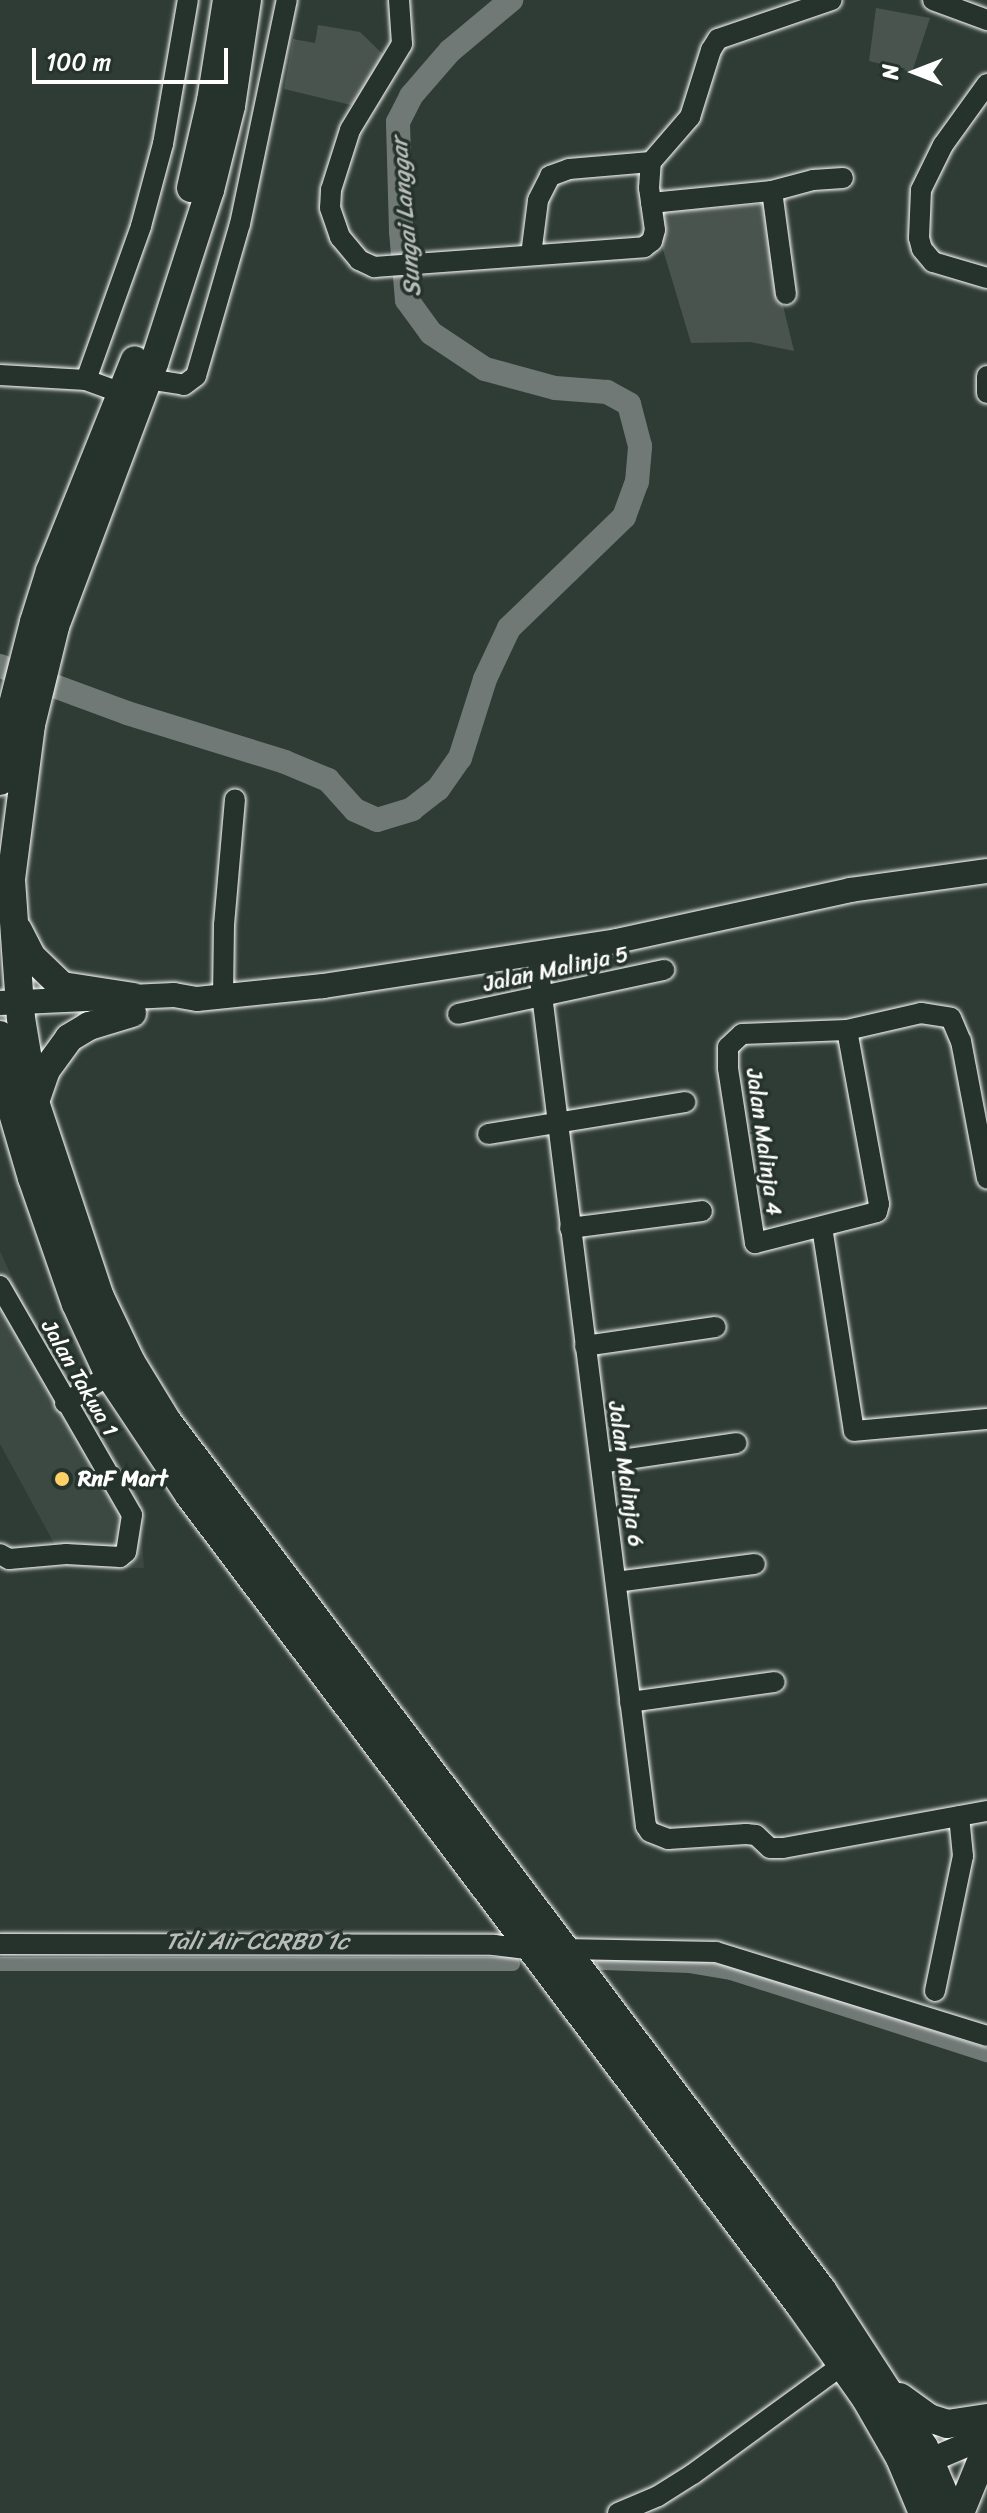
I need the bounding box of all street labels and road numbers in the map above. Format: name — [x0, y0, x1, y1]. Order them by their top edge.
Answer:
street label: Jalan Malinja 5 — [482, 941, 630, 997]
street label: Jalan Malinja 4 — [741, 1068, 787, 1216]
street label: Jalan Takwa 1 — [36, 1315, 124, 1441]
street label: Jalan Malinja 6 — [603, 1400, 649, 1548]

